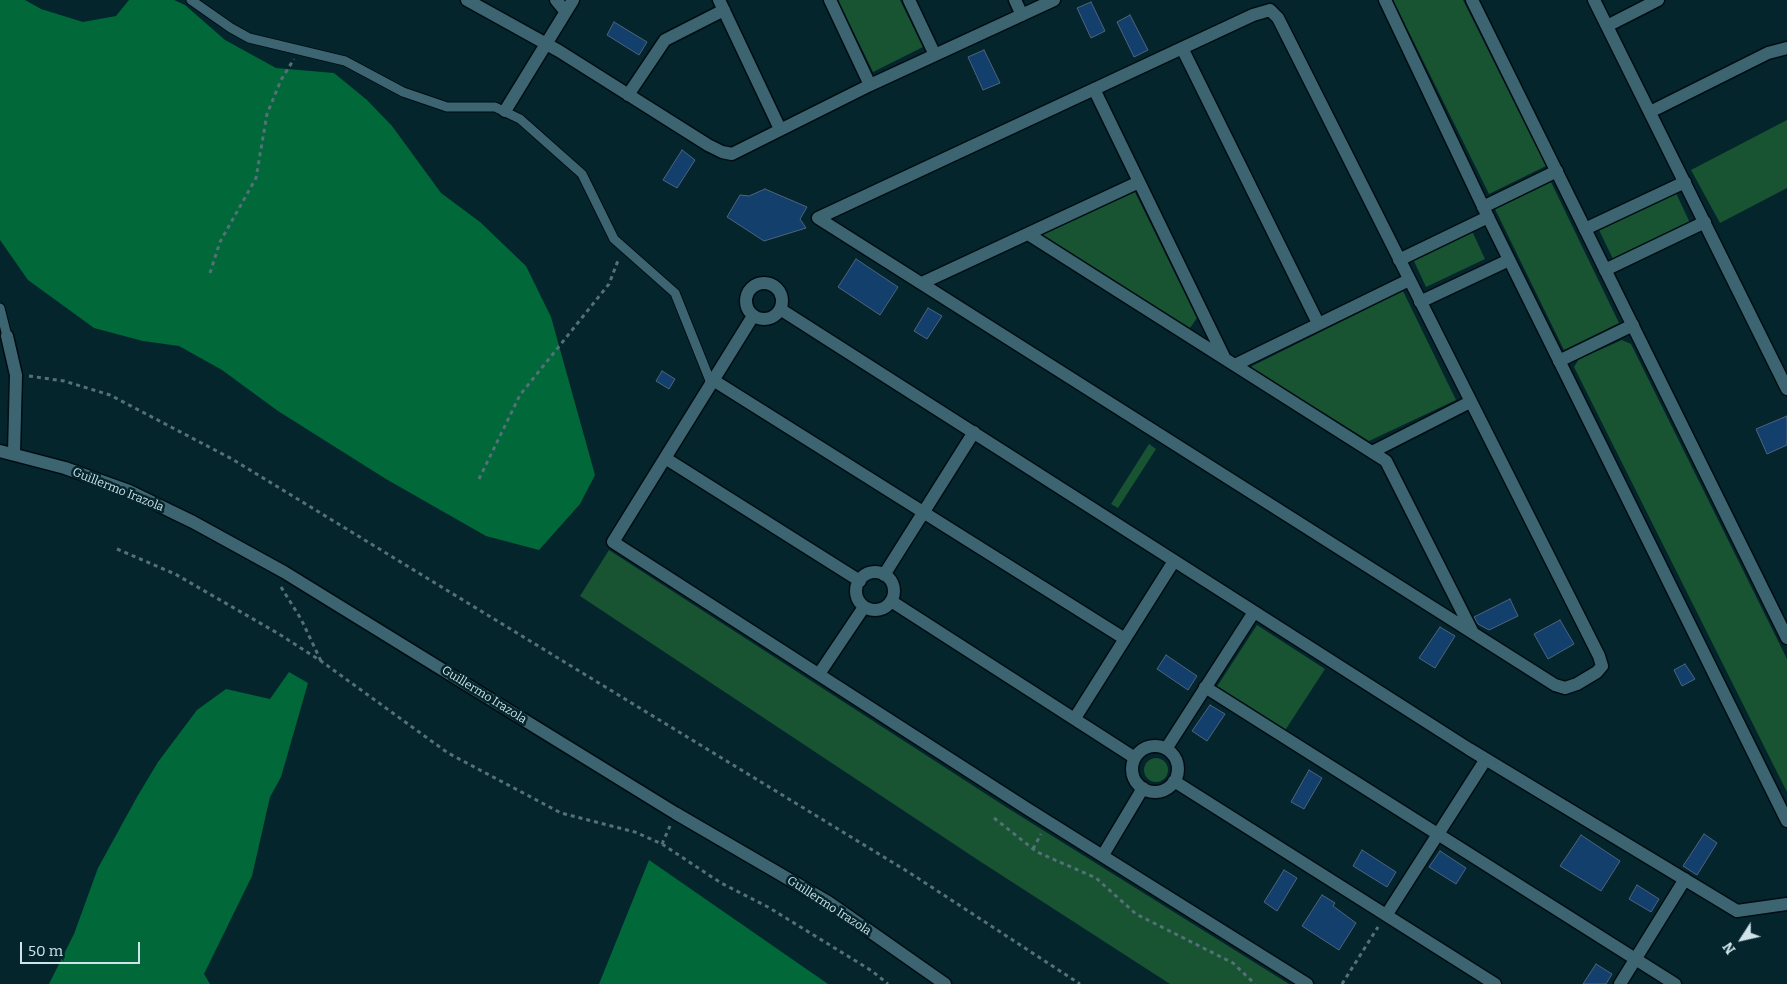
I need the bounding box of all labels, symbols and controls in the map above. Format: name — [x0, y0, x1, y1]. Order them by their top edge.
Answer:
street label: Guillermo Irazola — [70, 465, 166, 515]
street label: Guillermo Irazola — [439, 663, 529, 727]
street label: Guillermo Irazola — [784, 873, 874, 939]
north arrow — [1717, 914, 1767, 964]
scale bar — [22, 932, 142, 964]
text: N — [1719, 939, 1739, 957]
text: 50 m — [28, 942, 63, 960]

